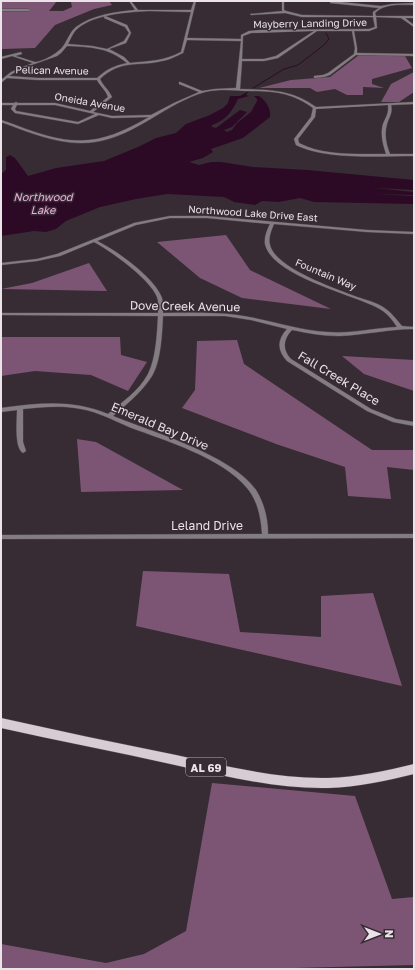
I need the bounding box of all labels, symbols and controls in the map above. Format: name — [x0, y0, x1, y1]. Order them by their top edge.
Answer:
street label: Mayberry Landing Drive — [253, 16, 367, 30]
street label: Pelican Avenue — [15, 63, 89, 77]
street label: Oneida Avenue — [54, 90, 127, 114]
water label: Northwood Lake — [13, 190, 74, 216]
street label: Northwood Lake Drive East — [188, 202, 318, 224]
street label: Fountain Way — [294, 256, 359, 292]
street label: Dove Creek Avenue — [130, 298, 240, 314]
street label: Fall Creek Place — [295, 348, 383, 408]
street label: Emerald Bay Drive — [109, 399, 211, 453]
street label: Leland Drive — [171, 518, 243, 533]
road number: AL 69 — [186, 758, 226, 776]
north arrow — [359, 914, 399, 954]
text: N — [383, 930, 396, 938]

